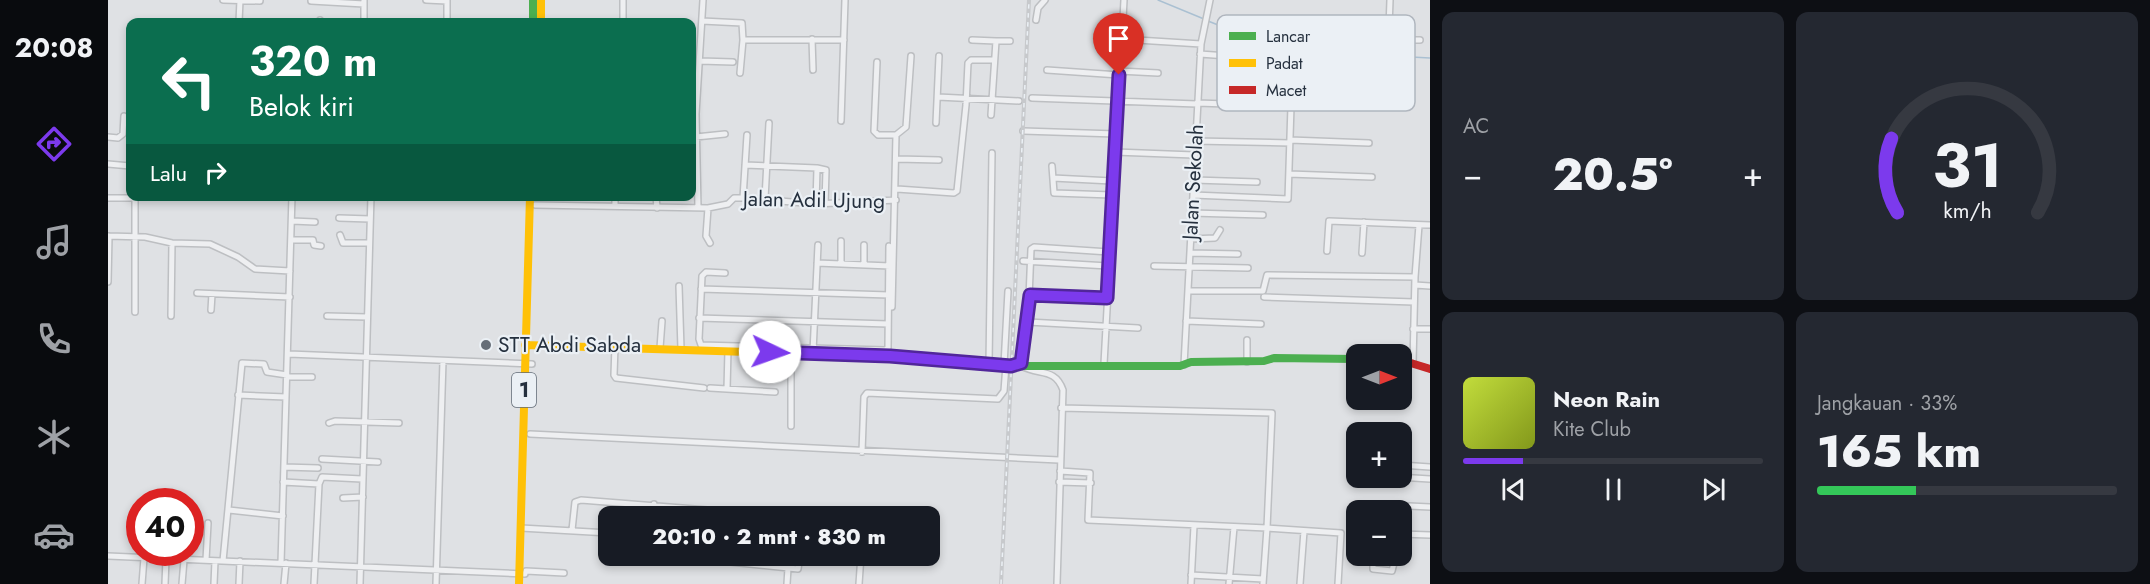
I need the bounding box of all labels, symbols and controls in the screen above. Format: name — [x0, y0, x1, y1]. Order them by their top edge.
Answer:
pin — [1093, 13, 1144, 75]
legend — [1217, 15, 1415, 111]
icon: arrive — [1102, 22, 1135, 55]
text: Lancar — [1266, 25, 1311, 48]
text: 20:08 — [14, 28, 94, 67]
text: 320 m — [249, 31, 377, 92]
icon: left — [150, 42, 228, 120]
text: Padat — [1266, 52, 1303, 75]
text: Macet — [1266, 79, 1307, 102]
text: Belok kiri — [249, 87, 354, 126]
text: AC — [1463, 112, 1489, 141]
text: 31 — [1932, 120, 2002, 210]
icon: directions — [33, 123, 75, 165]
street label: Jalan Sekolah — [1175, 123, 1211, 244]
text: 20.5° — [1553, 142, 1673, 207]
text: − — [1463, 151, 1482, 198]
text: + — [1743, 151, 1763, 198]
icon: right — [199, 156, 232, 189]
text: Lalu — [150, 157, 187, 189]
street label: Jalan Adil Ujung — [740, 184, 885, 216]
text: km/h — [1943, 195, 1991, 226]
icon: music — [33, 221, 75, 263]
icon: phone — [33, 318, 75, 360]
position arrow — [738, 320, 802, 384]
place label: STT Abdi Sabda — [498, 330, 641, 360]
marker: STT Abdi Sabda — [479, 338, 493, 352]
north arrow — [1346, 344, 1412, 410]
map controls — [1346, 344, 1412, 566]
road number: 1 — [512, 373, 536, 407]
text: Neon Rain — [1553, 383, 1660, 415]
text: Jangkauan · 33% — [1817, 389, 1957, 418]
text: Kite Club — [1553, 415, 1631, 444]
icon: climate — [33, 416, 75, 458]
text: 165 km — [1817, 419, 1981, 484]
button: + — [1346, 422, 1412, 488]
icon: previous — [1497, 473, 1530, 506]
icon: pause — [1597, 473, 1630, 506]
icon: next — [1697, 473, 1730, 506]
speed limit sign: 40 — [126, 488, 204, 566]
button: − — [1346, 500, 1412, 566]
icon: car — [33, 514, 75, 556]
text: 20:10 · 2 mnt · 830 m — [652, 520, 886, 552]

